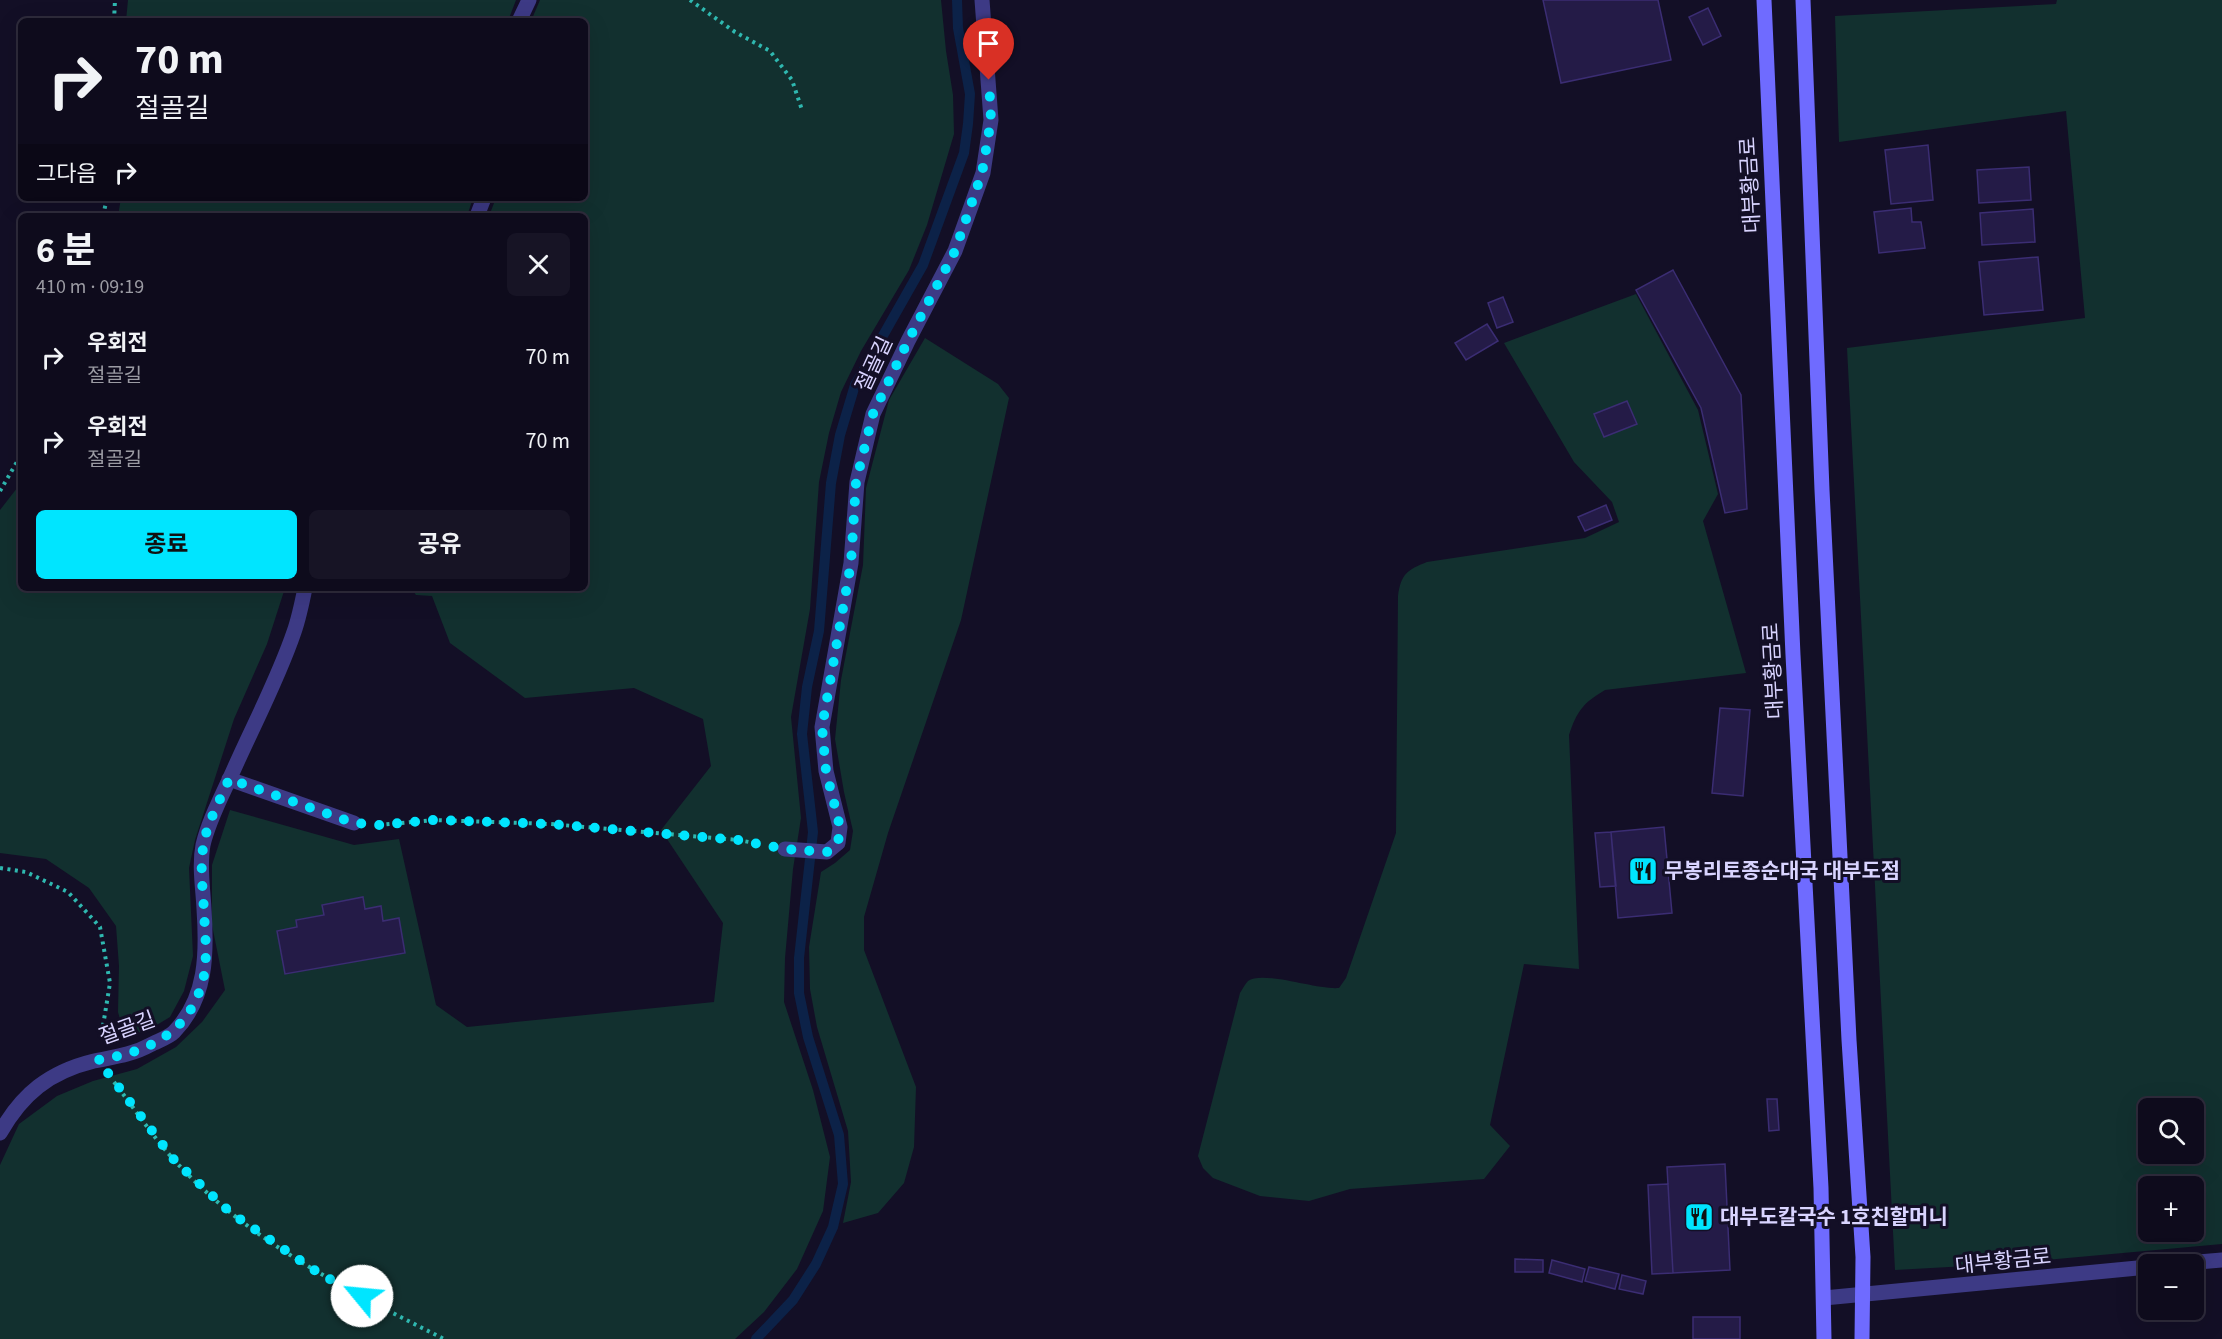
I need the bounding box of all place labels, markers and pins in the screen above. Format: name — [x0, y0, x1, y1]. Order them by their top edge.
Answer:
pin — [963, 18, 1014, 80]
restaurant icon: 무봉리토종순대국 대부도점 — [1627, 855, 1659, 887]
place label: 무봉리토종순대국 대부도점 — [1664, 856, 1900, 886]
restaurant icon: 대부도칼국수 1호친할머니 — [1683, 1201, 1715, 1233]
place label: 대부도칼국수 1호친할머니 — [1720, 1202, 1948, 1232]

